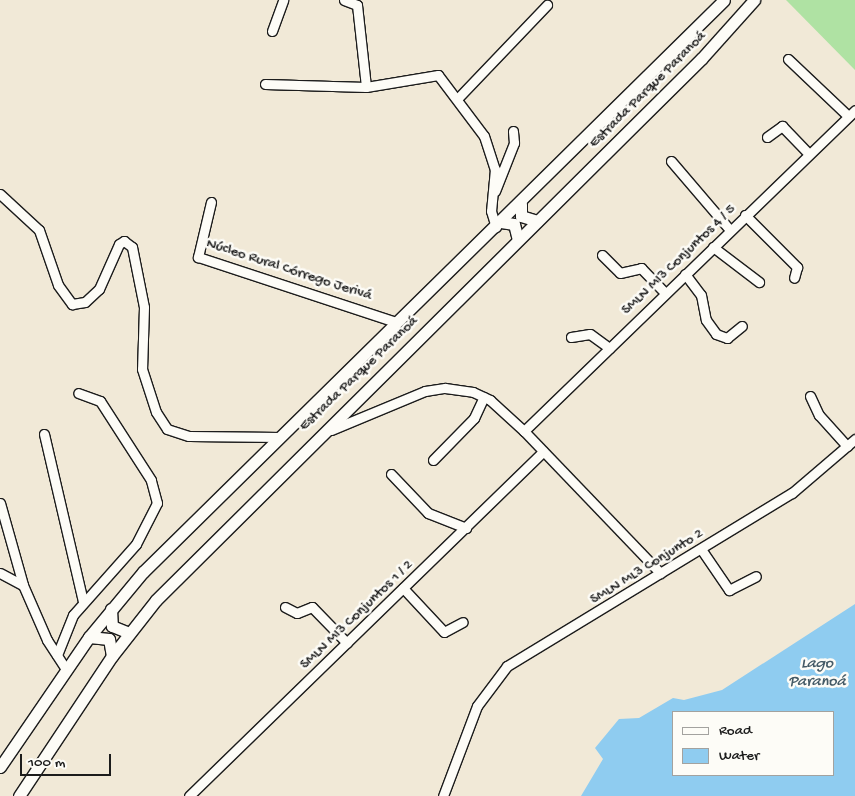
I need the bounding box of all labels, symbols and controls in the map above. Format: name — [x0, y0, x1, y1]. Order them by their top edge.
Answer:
street label: Estrada Parque Paranoá — [586, 28, 710, 152]
street label: SMLN MI3 Conjuntos 4 / 5 — [618, 201, 740, 319]
street label: Núcleo Rural Córrego Jerivá — [204, 235, 374, 305]
street label: Estrada Parque Paranoá — [296, 313, 422, 435]
street label: SMLN ML3 Conjunto 2 — [587, 525, 707, 609]
street label: SMLN MI3 Conjuntos 1 / 2 — [297, 556, 417, 674]
water label: Lago Paranoá — [788, 655, 846, 693]
legend — [672, 711, 835, 776]
text: Road — [719, 722, 752, 740]
scale bar — [22, 744, 114, 776]
text: Water — [719, 747, 759, 765]
text: 100 m — [28, 754, 65, 772]

